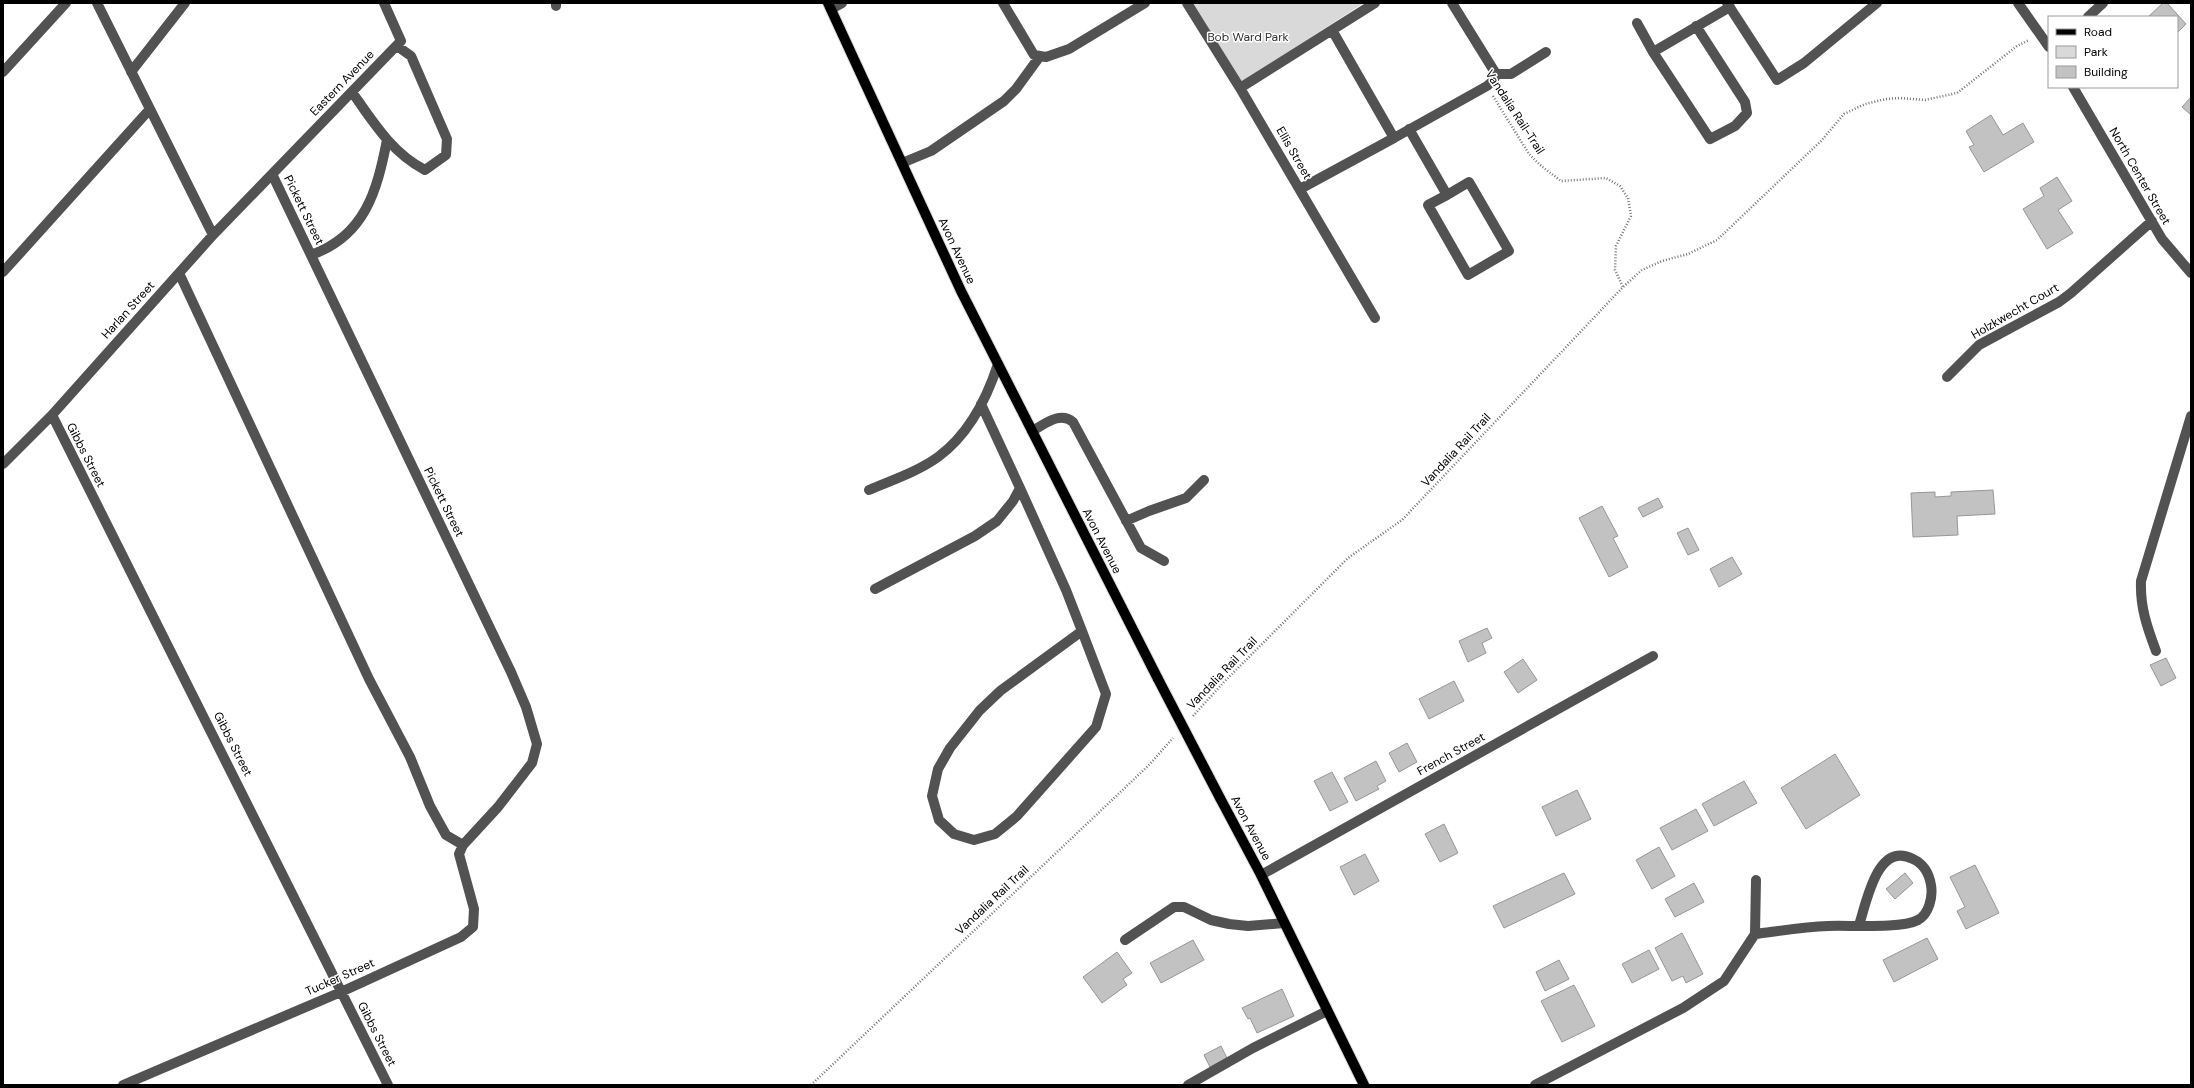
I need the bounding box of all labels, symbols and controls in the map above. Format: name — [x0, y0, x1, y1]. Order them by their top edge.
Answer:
legend — [2048, 16, 2178, 88]
text: Road — [2084, 24, 2112, 40]
park label: Bob Ward Park — [1207, 29, 1289, 45]
text: Park — [2084, 44, 2108, 60]
street label: Eastern Avenue — [306, 46, 378, 119]
text: Building — [2084, 64, 2128, 80]
street label: Vandalia Rail-Trail — [1482, 67, 1548, 157]
street label: Ellis Street — [1273, 124, 1316, 182]
street label: North Center Street — [2106, 124, 2175, 228]
street label: Pickett Street — [280, 173, 328, 248]
street label: Avon Avenue — [935, 215, 979, 287]
street label: Harlan Street — [98, 278, 158, 342]
street label: Holzkwecht Court — [1968, 279, 2062, 343]
street label: Vandalia Rail Trail — [1418, 410, 1494, 490]
street label: Gibbs Street — [63, 420, 109, 490]
street label: Pickett Street — [420, 465, 468, 540]
street label: Avon Avenue — [1079, 506, 1125, 577]
street label: Vandalia Rail Trail — [1183, 633, 1261, 713]
street label: Gibbs Street — [210, 709, 256, 779]
street label: French Street — [1414, 729, 1488, 779]
street label: Avon Avenue — [1227, 793, 1275, 863]
street label: Vandalia Rail Trail — [952, 862, 1032, 938]
street label: Tucker Street — [303, 955, 377, 999]
street label: Gibbs Street — [354, 999, 400, 1069]

